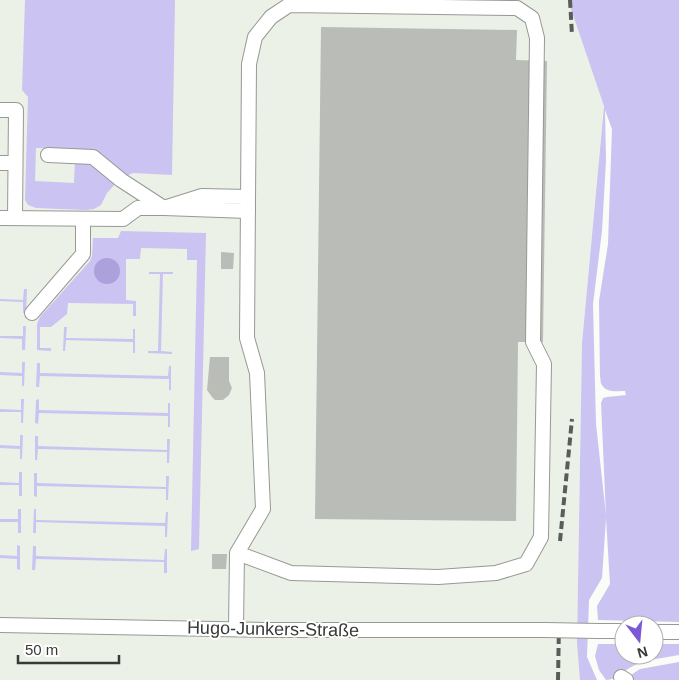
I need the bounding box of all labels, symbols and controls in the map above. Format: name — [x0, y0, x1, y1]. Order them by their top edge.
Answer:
north arrow — [614, 615, 664, 665]
street label: Hugo-Junkers-Straße — [187, 617, 359, 641]
scale bar — [18, 632, 119, 664]
text: 50 m — [25, 641, 58, 658]
text: N — [636, 643, 650, 662]

